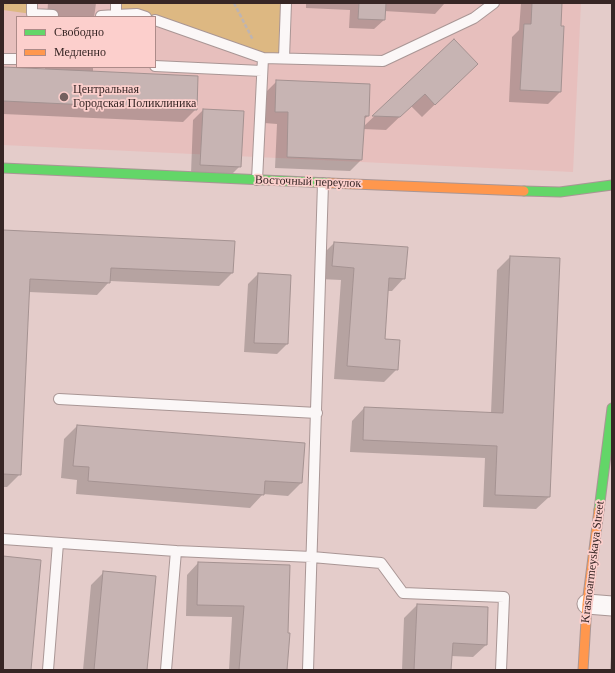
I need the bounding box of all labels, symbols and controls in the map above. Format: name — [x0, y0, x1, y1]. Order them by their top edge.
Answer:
legend — [16, 16, 156, 68]
text: Свободно — [54, 25, 104, 39]
text: Медленно — [54, 45, 106, 59]
place label: Центральная Городская Поликлиника — [73, 83, 196, 111]
marker: Центральная Городская Поликлиника — [58, 91, 70, 103]
street label: Восточный переулок — [255, 173, 361, 191]
street label: Krasnoarmeyskaya Street — [578, 500, 608, 624]

